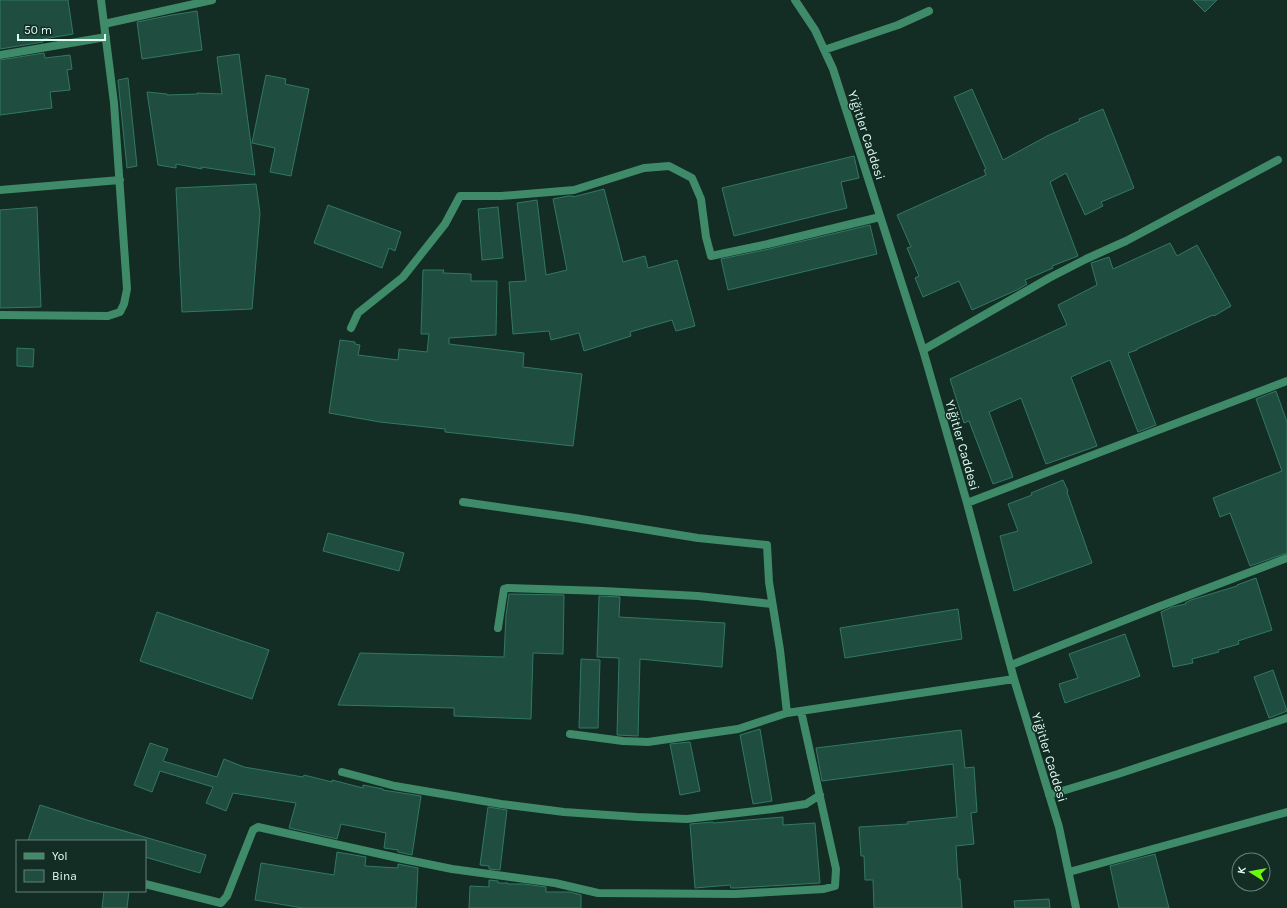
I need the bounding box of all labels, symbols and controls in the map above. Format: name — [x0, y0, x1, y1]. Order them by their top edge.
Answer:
scale bar — [18, 16, 105, 42]
text: 50 m — [24, 23, 52, 37]
street label: Yiğitler Caddesi — [845, 89, 888, 182]
street label: Yiğitler Caddesi — [942, 398, 983, 492]
street label: Yiğitler Caddesi — [1029, 710, 1070, 804]
legend — [16, 840, 146, 892]
text: Yol — [52, 849, 68, 863]
north arrow — [1231, 852, 1271, 892]
text: K — [1235, 865, 1249, 875]
text: Bina — [52, 869, 77, 883]

